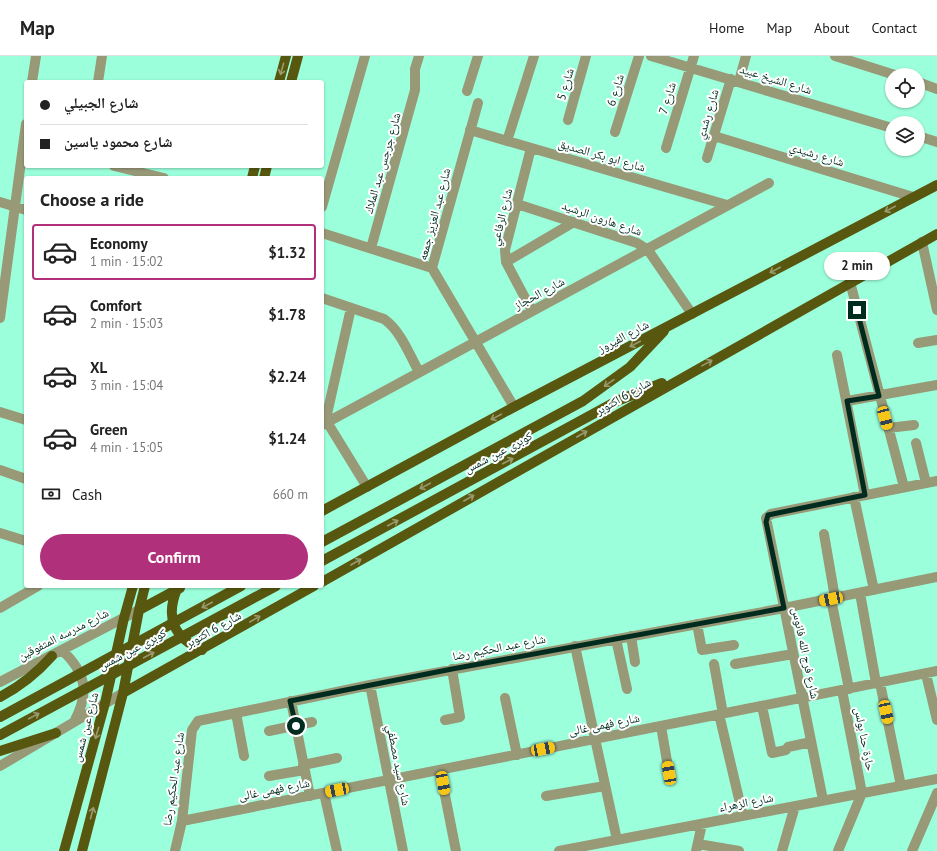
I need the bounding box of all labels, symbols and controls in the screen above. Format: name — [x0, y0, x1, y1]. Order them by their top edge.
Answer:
text: Map — [20, 16, 55, 40]
text: Home — [709, 19, 744, 37]
text: Map — [766, 19, 792, 37]
text: About — [814, 19, 850, 37]
text: Contact — [872, 19, 917, 37]
street label: شارع الشيخ عبيد — [738, 61, 814, 98]
one-way arrow — [278, 62, 285, 75]
street label: شارع 5 — [553, 66, 578, 102]
map controls — [885, 68, 925, 156]
button: locate — [885, 68, 925, 108]
street label: شارع 6 — [603, 72, 628, 108]
street label: شارع 7 — [655, 80, 680, 116]
street label: شارع رشدي — [692, 87, 725, 142]
text: شارع الجبيلي — [64, 93, 139, 112]
street label: شارع جرجس عبد الملاك — [360, 111, 405, 216]
button: layers — [885, 116, 925, 156]
text: شارع محمود ياسين — [64, 132, 172, 151]
street label: شارع ابو بكر الصديق — [556, 135, 647, 176]
street label: شارع رشيدي — [787, 139, 846, 172]
street label: شارع عبد العزيز جمعه — [414, 166, 455, 262]
street label: شارع الرفاعي — [487, 187, 518, 248]
text: Choose a ride — [40, 188, 144, 211]
street label: شارع هارون الرشيد — [560, 197, 644, 240]
one-way arrow — [884, 206, 896, 214]
icon: car — [42, 234, 78, 270]
text: Economy — [90, 234, 148, 253]
text: $1.32 — [268, 243, 306, 262]
callout: 2 min — [824, 252, 890, 280]
text: 1 min · 15:02 — [90, 253, 163, 270]
text: 2 min — [841, 257, 873, 274]
one-way arrow — [769, 267, 781, 275]
street label: شارع الحجاز — [510, 273, 567, 314]
icon: car — [42, 296, 78, 332]
text: Comfort — [90, 296, 142, 315]
route end — [848, 301, 866, 319]
text: $1.78 — [268, 305, 306, 324]
text: 2 min · 15:03 — [90, 315, 163, 332]
street label: شارع الفيروز — [594, 316, 652, 357]
one-way arrow — [630, 341, 642, 348]
icon: car — [42, 358, 78, 394]
text: XL — [90, 358, 107, 377]
one-way arrow — [701, 358, 713, 366]
text: $2.24 — [268, 367, 306, 386]
street label: شارع 6 اكتوبر — [592, 374, 654, 419]
text: 3 min · 15:04 — [90, 377, 163, 394]
one-way arrow — [604, 379, 615, 388]
car — [876, 405, 894, 431]
one-way arrow — [490, 414, 502, 422]
icon: car — [42, 420, 78, 456]
text: Green — [90, 420, 128, 439]
street label: كوبرى عين شمس — [461, 428, 535, 477]
text: $1.24 — [268, 429, 306, 448]
one-way arrow — [576, 429, 588, 437]
text: 4 min · 15:05 — [90, 439, 163, 456]
one-way arrow — [502, 457, 514, 465]
icon: cash — [40, 483, 62, 505]
one-way arrow — [419, 483, 431, 490]
text: Cash — [72, 485, 102, 504]
text: 660 m — [273, 486, 308, 503]
one-way arrow — [463, 494, 475, 501]
one-way arrow — [387, 519, 399, 526]
button: Confirm — [40, 534, 308, 580]
one-way arrow — [350, 558, 362, 566]
car — [818, 591, 844, 607]
one-way arrow — [201, 601, 213, 609]
street label: شارع مدرسه المتفوقين — [15, 605, 111, 664]
street label: شارع فرج الله فانوس — [788, 606, 823, 700]
street label: شارع 6 اكتوبر — [182, 607, 244, 652]
one-way arrow — [249, 615, 261, 623]
street label: كوبرى عين شمس — [95, 625, 169, 674]
street label: شارع عبد الحكيم رضا — [451, 631, 547, 664]
one-way arrow — [143, 650, 155, 658]
street label: شارع عين شمس — [68, 690, 103, 764]
car — [878, 699, 894, 725]
street label: حارة حنا بولس — [851, 706, 879, 772]
street label: شارع فهمى غالى — [567, 710, 641, 739]
one-way arrow — [28, 712, 40, 720]
route start — [287, 717, 305, 735]
street label: شارع سيد مصطفي — [381, 723, 414, 808]
one-way arrow — [93, 726, 100, 739]
street label: شارع عبد الحكيم رضا — [159, 731, 188, 827]
car — [530, 741, 556, 757]
car — [661, 760, 677, 786]
car — [435, 770, 451, 796]
street label: شارع فهمى غالى — [237, 775, 311, 804]
car — [324, 782, 350, 798]
street label: شارع الزهراء — [717, 789, 775, 816]
one-way arrow — [88, 807, 96, 820]

